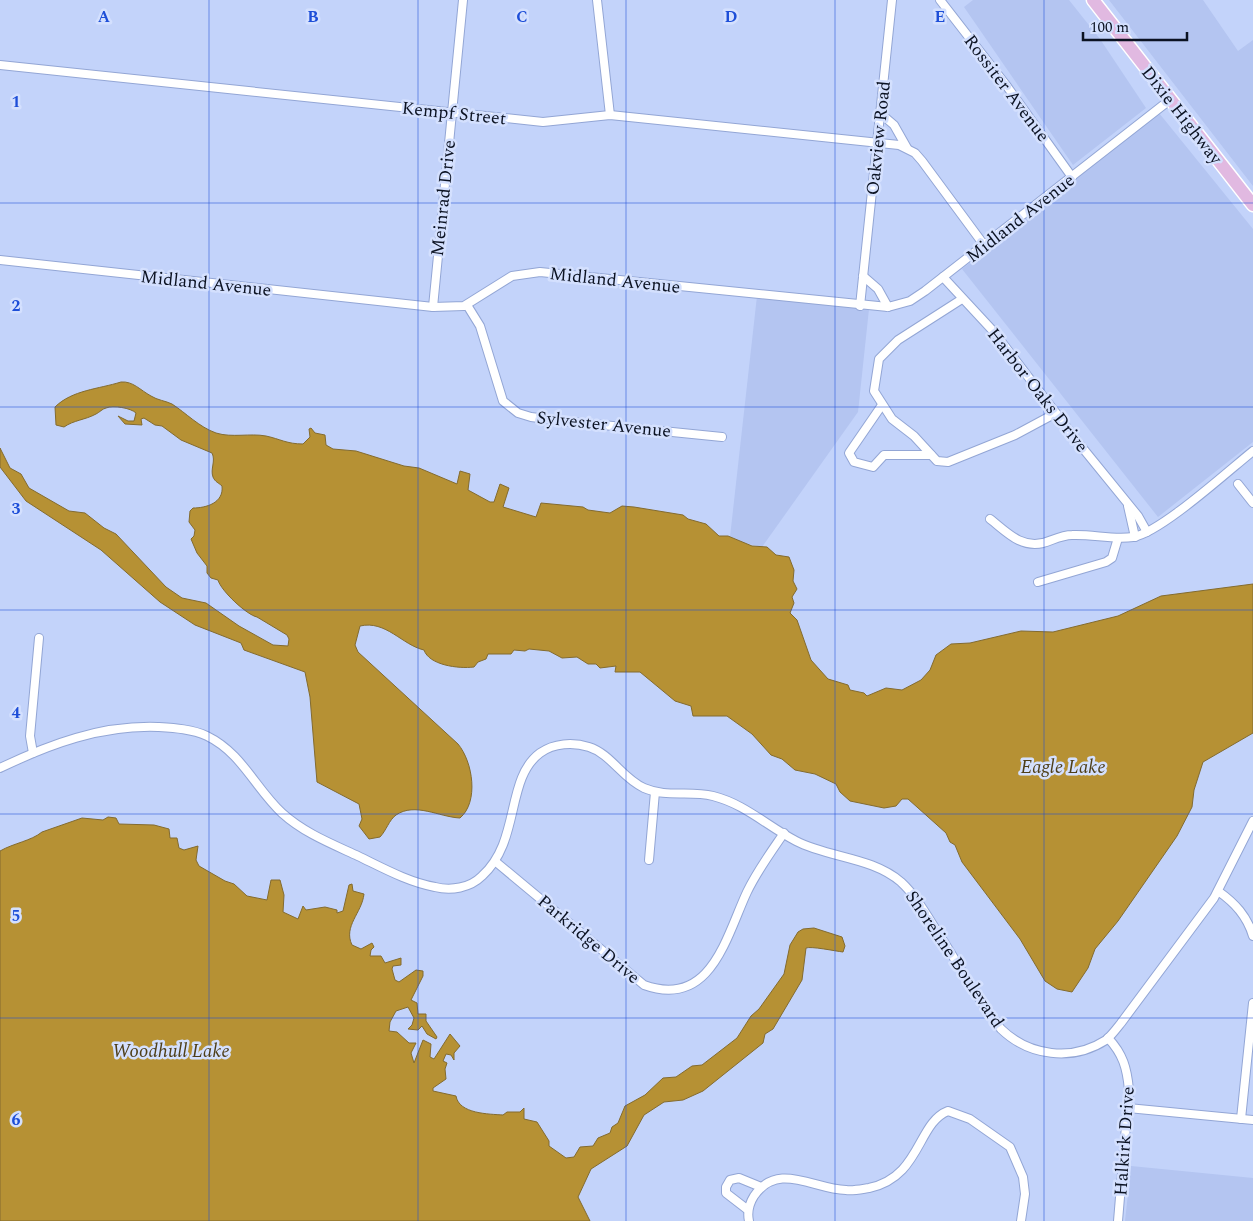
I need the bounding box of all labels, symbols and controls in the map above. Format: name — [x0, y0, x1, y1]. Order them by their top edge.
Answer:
text: A — [98, 5, 111, 29]
text: B — [307, 5, 319, 29]
text: C — [516, 5, 528, 29]
text: D — [725, 5, 738, 29]
text: E — [935, 5, 945, 29]
scale bar — [1083, 10, 1187, 42]
text: 100 m — [1090, 16, 1129, 39]
street label: Rossiter Avenue — [957, 29, 1056, 148]
street label: Dixie Highway — [1135, 60, 1230, 171]
street label: Oakview Road — [859, 80, 898, 197]
text: 1 — [12, 90, 20, 114]
street label: Kempf Street — [400, 95, 508, 132]
street label: Meinrad Drive — [424, 139, 463, 258]
street label: Midland Avenue — [960, 167, 1080, 270]
street label: Midland Avenue — [548, 260, 682, 301]
street label: Midland Avenue — [139, 263, 273, 304]
text: 2 — [12, 294, 21, 318]
street label: Harbor Oaks Drive — [980, 322, 1095, 458]
street label: Sylvester Avenue — [535, 404, 672, 445]
text: 3 — [12, 497, 21, 521]
text: 4 — [12, 701, 21, 725]
water label: Eagle Lake — [1020, 753, 1106, 782]
street label: Shoreline Boulevard — [898, 885, 1011, 1033]
street label: Parkridge Drive — [531, 888, 646, 991]
text: 5 — [12, 904, 20, 928]
water label: Woodhull Lake — [112, 1037, 230, 1066]
street label: Halkirk Drive — [1107, 1085, 1142, 1197]
text: 6 — [12, 1108, 21, 1132]

